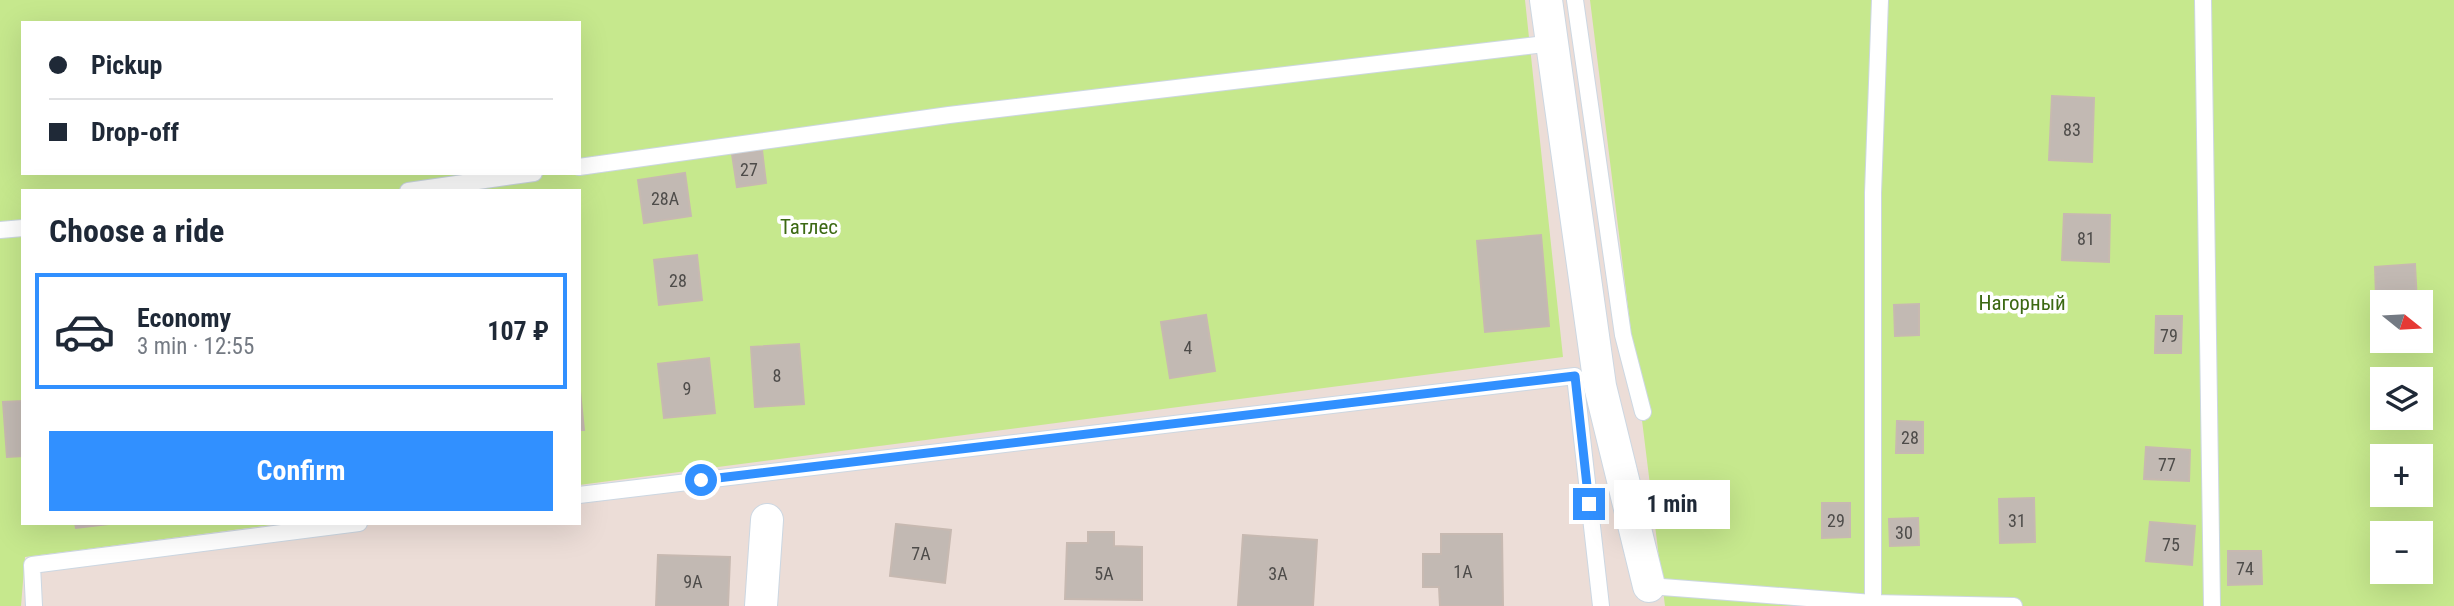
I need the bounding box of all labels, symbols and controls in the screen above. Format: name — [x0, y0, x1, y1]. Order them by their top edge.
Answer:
text: Pickup — [91, 50, 162, 80]
text: Drop-off — [91, 117, 179, 147]
house number: 83 — [2063, 119, 2081, 140]
house number: 27 — [740, 159, 758, 180]
house number: 28А — [651, 188, 680, 209]
text: Choose a ride — [49, 212, 224, 250]
park label: Татлес — [780, 215, 838, 239]
house number: 81 — [2077, 228, 2095, 249]
house number: 28 — [669, 270, 687, 291]
north arrow — [2370, 290, 2432, 354]
map controls — [2370, 290, 2433, 584]
park label: Нагорный — [1978, 291, 2066, 315]
icon: car — [53, 300, 116, 363]
text: Economy — [137, 303, 231, 333]
text: 107 ₽ — [487, 316, 549, 346]
house number: 79 — [2160, 325, 2178, 346]
text: 3 min · 12:55 — [137, 333, 254, 360]
house number: 4 — [1184, 337, 1193, 358]
house number: 8 — [773, 365, 781, 386]
button: layers — [2370, 367, 2433, 430]
house number: 9 — [683, 378, 691, 399]
house number: 28 — [1901, 427, 1919, 448]
button: Confirm — [49, 431, 553, 511]
button: + — [2370, 444, 2433, 507]
house number: 77 — [2158, 454, 2176, 475]
route start — [685, 464, 717, 496]
callout: 1 min — [1614, 480, 1729, 528]
route end — [1573, 488, 1605, 520]
text: 1 min — [1646, 491, 1698, 518]
house number: 29 — [1827, 510, 1845, 531]
house number: 31 — [2008, 510, 2026, 531]
button: − — [2370, 521, 2433, 584]
house number: 30 — [1895, 522, 1913, 543]
house number: 75 — [2162, 534, 2180, 555]
house number: 7А — [911, 543, 931, 564]
house number: 74 — [2236, 558, 2254, 579]
house number: 1А — [1453, 561, 1473, 582]
house number: 5А — [1094, 563, 1114, 584]
house number: 3А — [1268, 563, 1288, 584]
house number: 9А — [683, 571, 703, 592]

